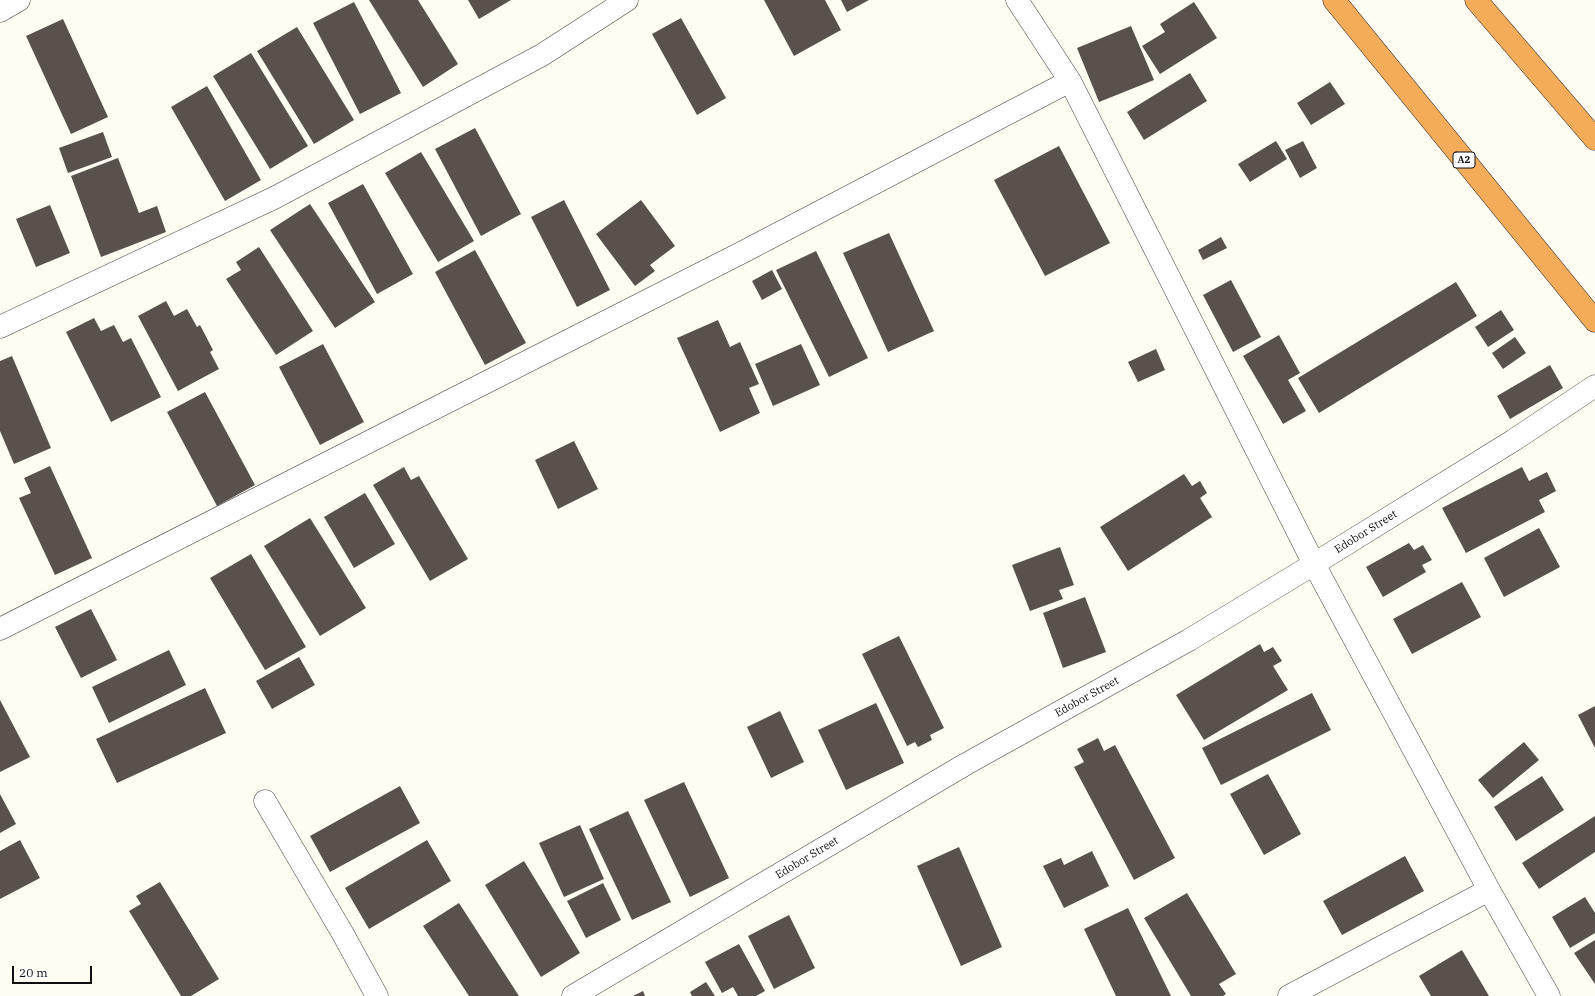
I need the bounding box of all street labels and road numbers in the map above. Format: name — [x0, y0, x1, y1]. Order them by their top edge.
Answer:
road number: A2 — [1453, 152, 1475, 168]
street label: Edobor Street — [1332, 508, 1400, 556]
street label: Edobor Street — [1053, 674, 1121, 720]
street label: Edobor Street — [773, 834, 841, 882]

